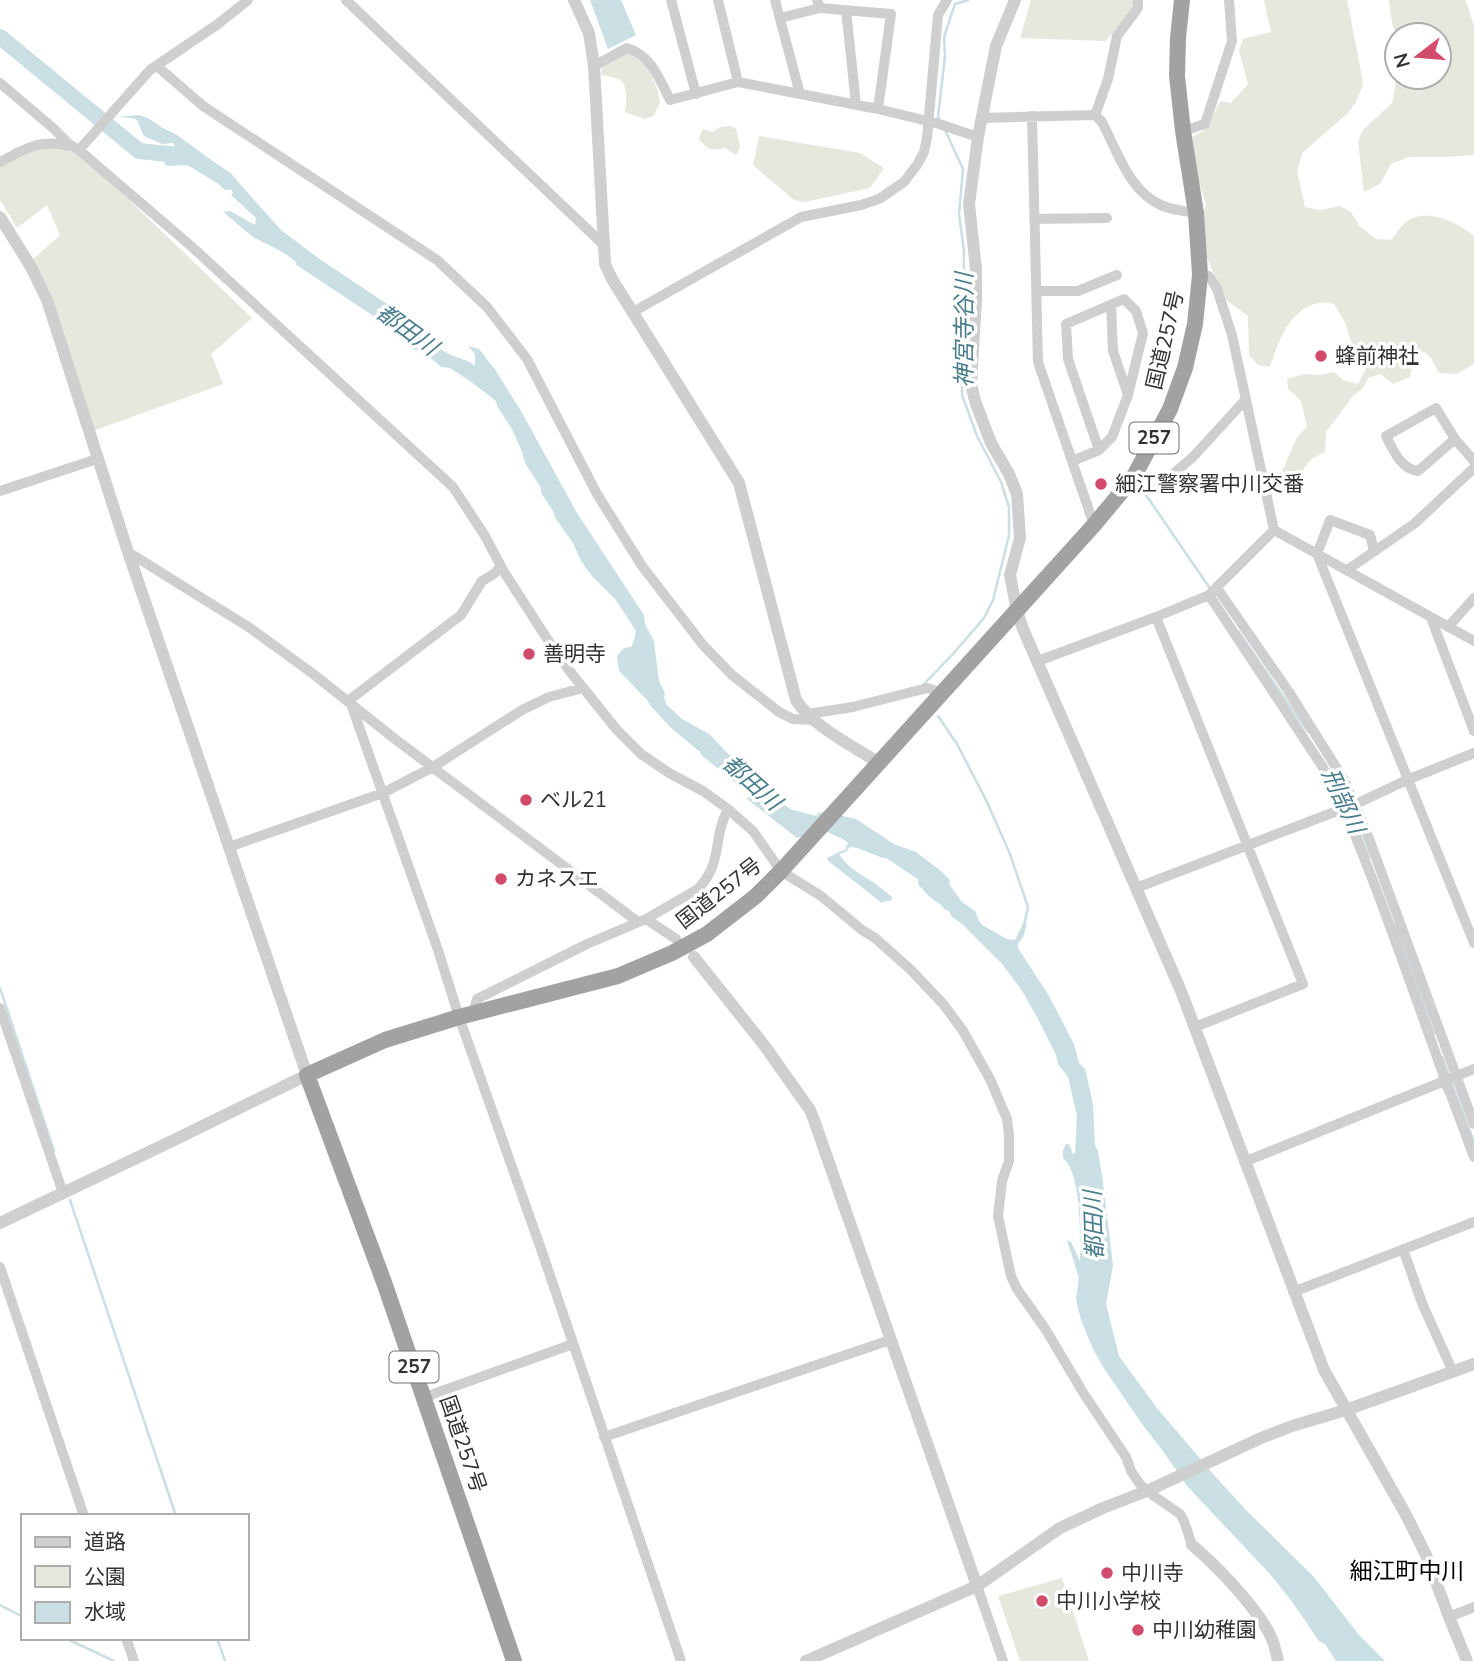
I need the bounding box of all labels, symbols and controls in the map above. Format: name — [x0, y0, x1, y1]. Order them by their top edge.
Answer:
north arrow — [1383, 21, 1453, 91]
text: N — [1388, 50, 1417, 71]
water label: 神宮寺谷川 — [949, 270, 980, 388]
street label: 国道257号 — [1140, 288, 1190, 392]
water label: 都田川 — [370, 297, 446, 365]
place label: 蜂前神社 — [1335, 342, 1419, 370]
marker: 蜂前神社 — [1313, 348, 1329, 364]
road number: 257 — [1130, 422, 1178, 453]
place label: 細江警察署中川交番 — [1115, 470, 1304, 498]
marker: 細江警察署中川交番 — [1093, 476, 1109, 492]
place label: 善明寺 — [543, 640, 606, 668]
marker: 善明寺 — [521, 646, 537, 662]
water label: 都田川 — [716, 748, 790, 820]
water label: 刑部川 — [1314, 763, 1373, 842]
place label: ベル21 — [540, 786, 607, 814]
marker: ベル21 — [518, 792, 534, 808]
street label: 国道257号 — [671, 851, 767, 935]
place label: カネスエ — [515, 865, 599, 893]
marker: カネスエ — [493, 871, 509, 887]
water label: 都田川 — [1077, 1187, 1111, 1260]
road number: 257 — [390, 1352, 438, 1382]
street label: 国道257号 — [433, 1392, 493, 1496]
legend — [21, 1514, 248, 1640]
text: 道路 — [84, 1528, 126, 1556]
district label: 細江町中川 — [1350, 1556, 1465, 1587]
place label: 中川寺 — [1121, 1559, 1184, 1587]
text: 公園 — [84, 1563, 126, 1591]
marker: 中川寺 — [1099, 1565, 1115, 1581]
place label: 中川小学校 — [1056, 1587, 1161, 1615]
marker: 中川小学校 — [1034, 1593, 1050, 1609]
text: 水域 — [84, 1598, 126, 1626]
place label: 中川幼稚園 — [1152, 1616, 1257, 1644]
marker: 中川幼稚園 — [1130, 1622, 1146, 1638]

